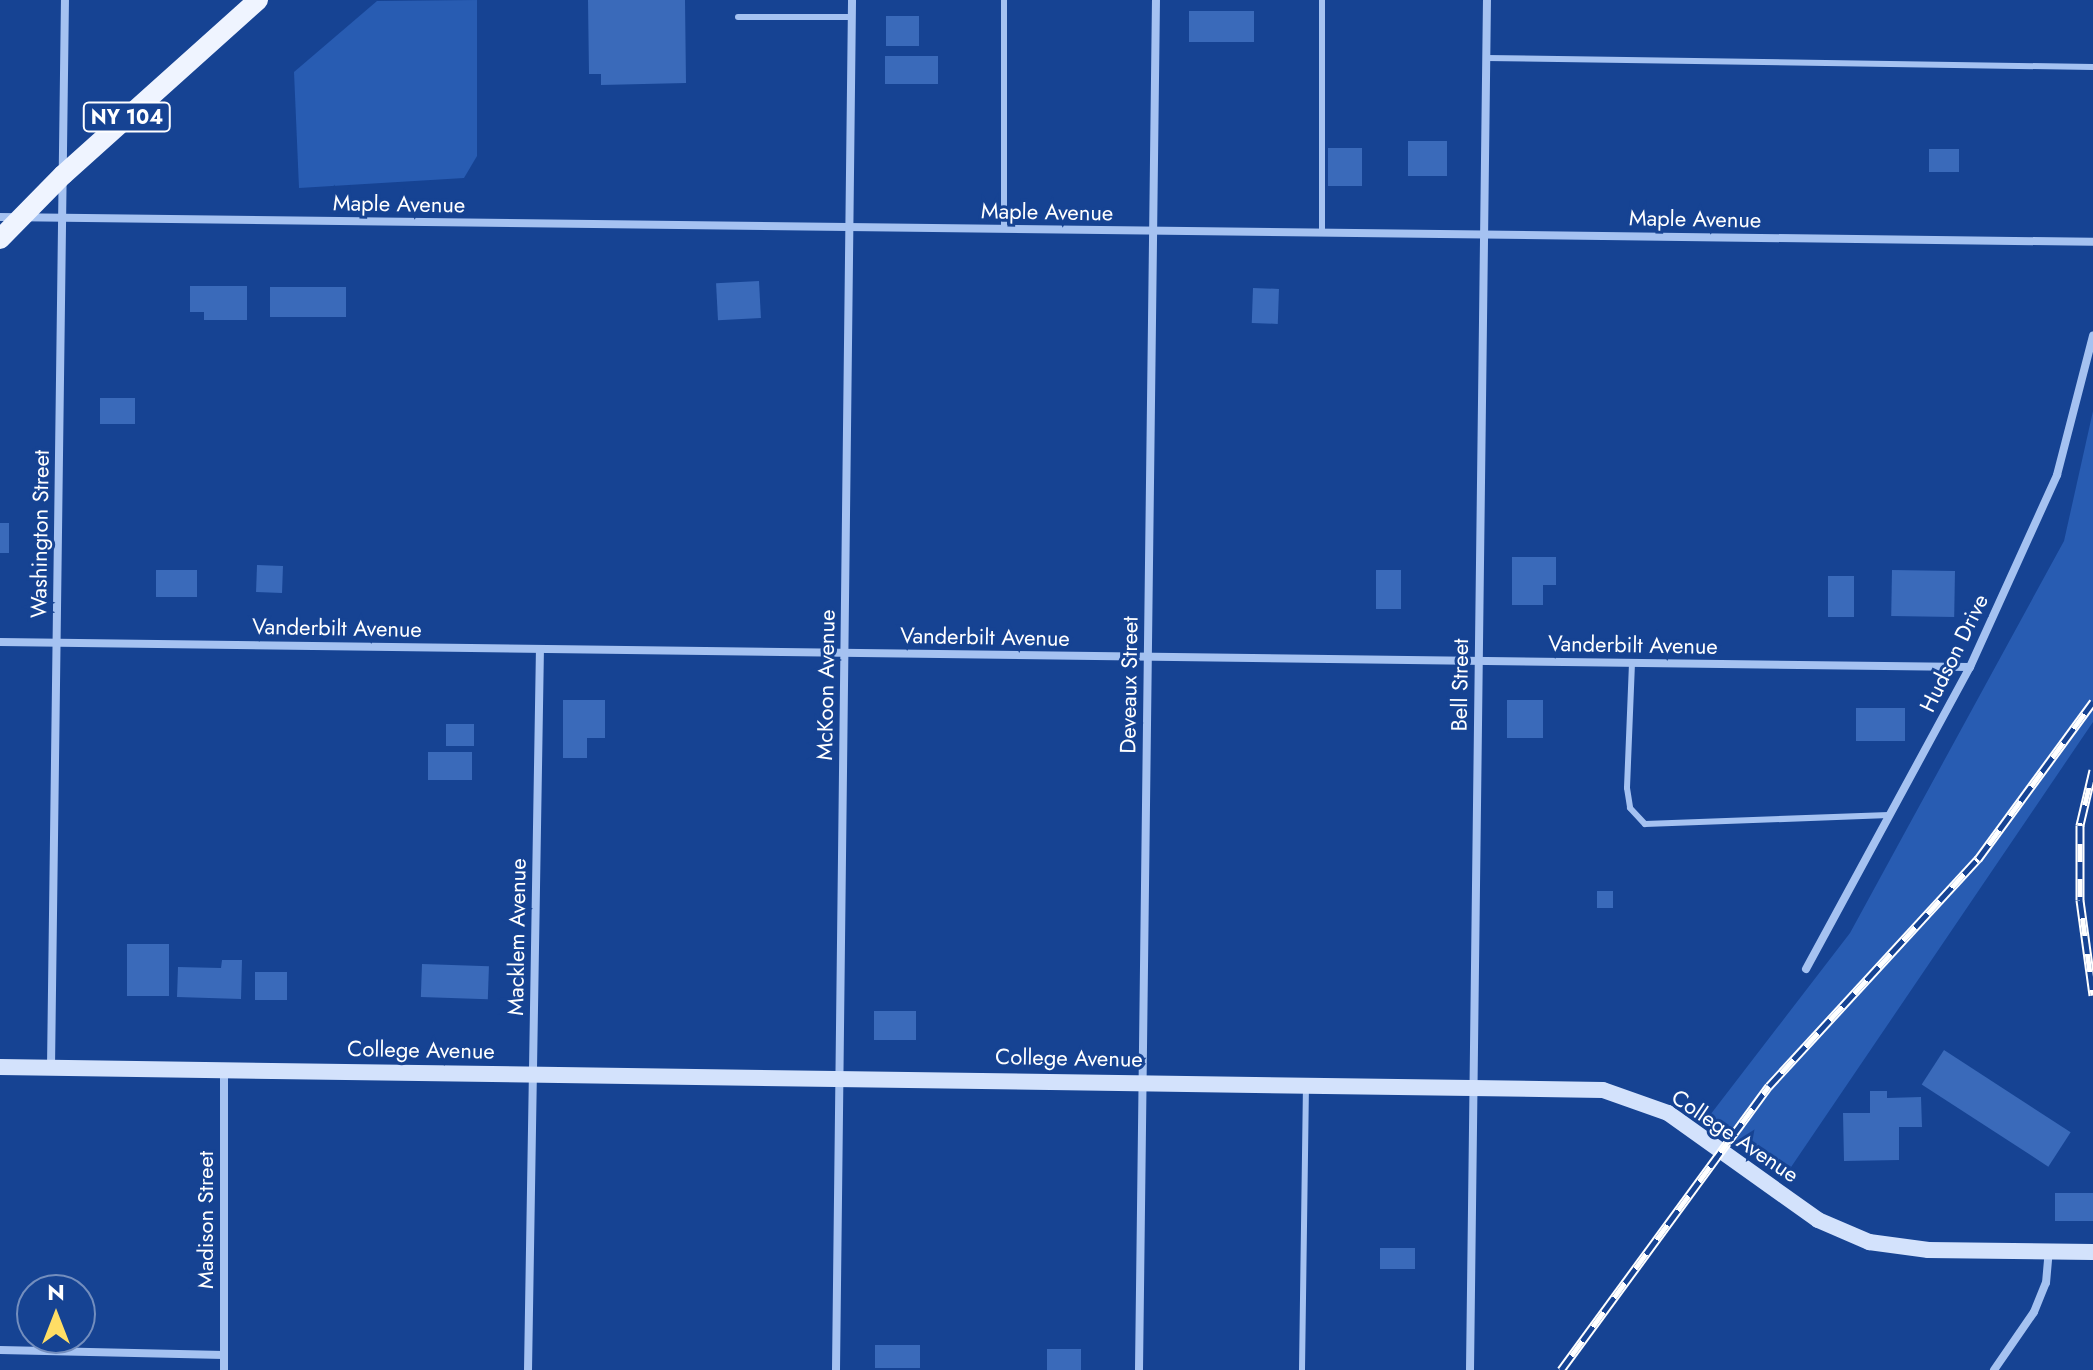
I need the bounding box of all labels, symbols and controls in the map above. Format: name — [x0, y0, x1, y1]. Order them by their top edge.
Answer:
road number: NY 104 — [81, 101, 173, 133]
street label: Maple Avenue — [333, 190, 465, 218]
street label: Maple Avenue — [981, 198, 1113, 226]
street label: Maple Avenue — [1629, 205, 1761, 233]
street label: Washington Street — [25, 450, 55, 618]
street label: Hudson Drive — [1914, 590, 1994, 716]
street label: McKoon Avenue — [811, 609, 841, 761]
street label: Vanderbilt Avenue — [252, 613, 422, 643]
street label: Deveaux Street — [1115, 616, 1143, 754]
street label: Vanderbilt Avenue — [900, 622, 1070, 652]
street label: Vanderbilt Avenue — [1548, 630, 1718, 660]
street label: Bell Street — [1446, 638, 1474, 732]
street label: Macklem Avenue — [502, 858, 532, 1016]
street label: College Avenue — [347, 1036, 495, 1064]
street label: College Avenue — [995, 1044, 1143, 1072]
street label: College Avenue — [1666, 1084, 1804, 1188]
street label: Madison Street — [193, 1151, 219, 1289]
north arrow — [16, 1274, 96, 1354]
text: N — [47, 1276, 65, 1308]

